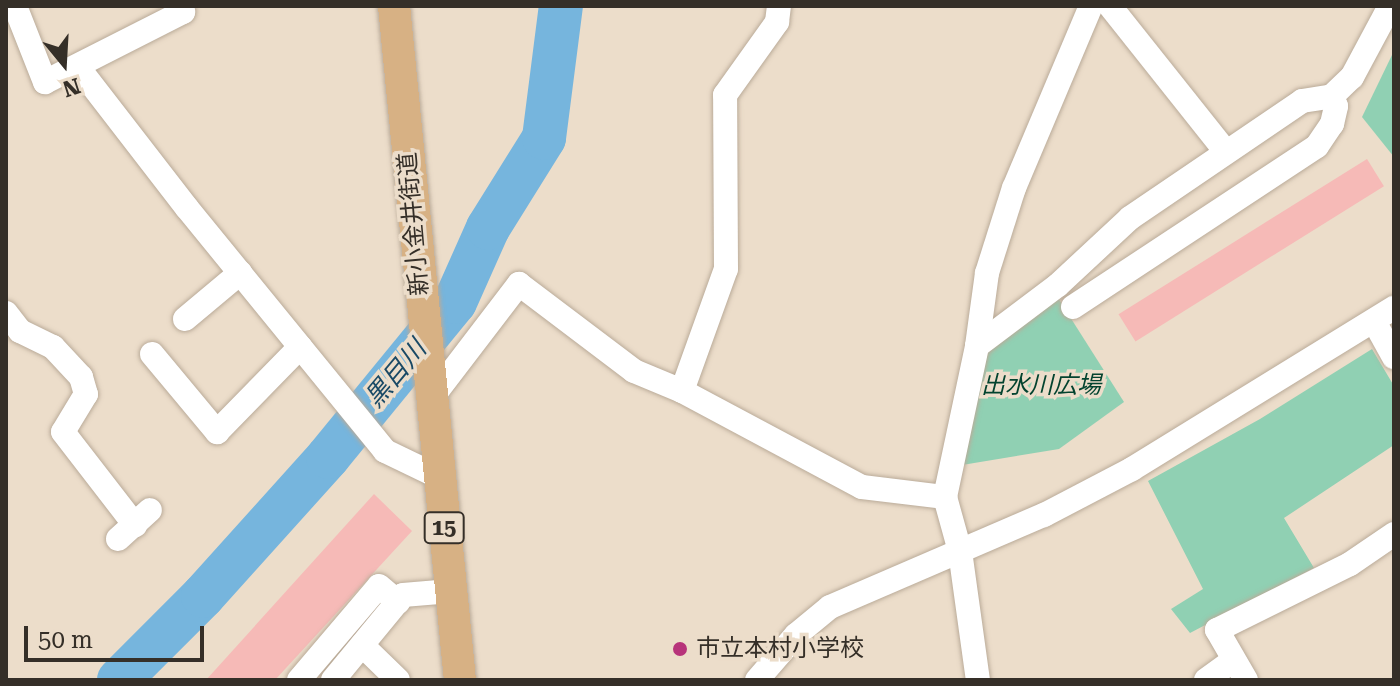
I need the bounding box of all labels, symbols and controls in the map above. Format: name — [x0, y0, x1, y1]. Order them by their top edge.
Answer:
north arrow — [24, 24, 104, 104]
text: N — [60, 73, 84, 102]
street label: 新小金井街道 — [393, 151, 435, 297]
water label: 黒目川 — [359, 334, 433, 414]
park label: 出水川広場 — [981, 372, 1101, 400]
road number: 15 — [422, 510, 466, 546]
scale bar — [28, 610, 208, 660]
text: 50 m — [38, 626, 93, 654]
place label: 市立本村小学校 — [696, 635, 864, 663]
marker: 市立本村小学校 — [671, 640, 689, 658]

